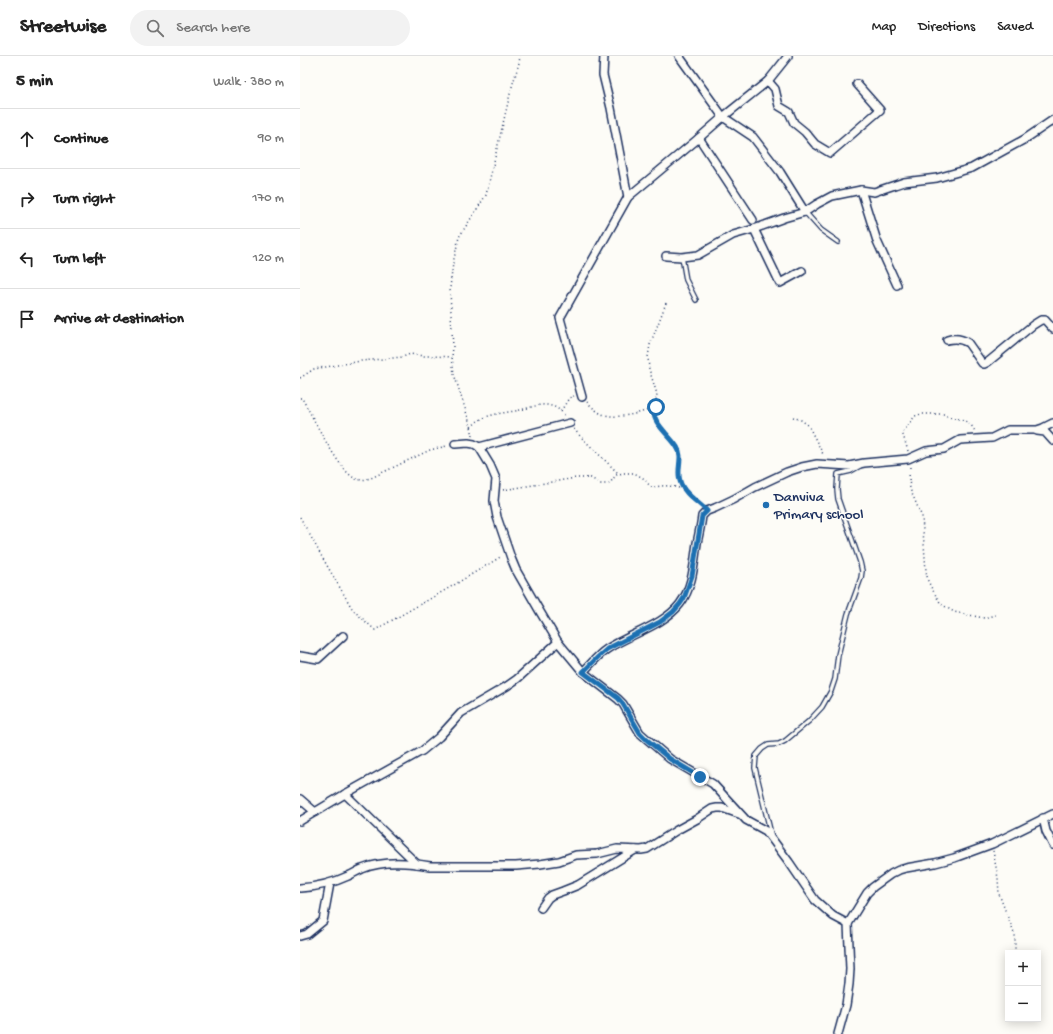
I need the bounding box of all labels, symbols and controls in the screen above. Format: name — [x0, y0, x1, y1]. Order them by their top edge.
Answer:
search box — [130, 10, 410, 46]
text: Streetwise — [20, 16, 106, 39]
icon: search — [144, 17, 166, 39]
text: Search here — [176, 19, 250, 37]
text: Map — [872, 19, 896, 36]
text: Directions — [918, 19, 975, 36]
text: Saved — [997, 19, 1033, 36]
text: 5 min — [16, 72, 53, 92]
text: Walk · 380 m — [213, 75, 284, 90]
icon: ahead — [16, 128, 38, 150]
text: Continue — [54, 130, 108, 148]
text: 90 m — [258, 131, 284, 146]
icon: right — [16, 188, 38, 210]
text: Turn right — [54, 190, 114, 208]
text: 170 m — [252, 191, 284, 206]
icon: left — [16, 248, 38, 270]
text: Turn left — [54, 250, 105, 268]
text: 120 m — [253, 251, 284, 266]
icon: arrive — [16, 308, 38, 330]
text: Arrive at destination — [54, 310, 184, 328]
route start — [647, 398, 665, 416]
place label: Danviva Primary school — [773, 489, 864, 524]
marker: Danviva Primary school — [761, 500, 771, 510]
route end — [691, 768, 709, 786]
map controls — [1005, 950, 1041, 1022]
button: + — [1005, 950, 1041, 986]
button: − — [1005, 986, 1041, 1022]

